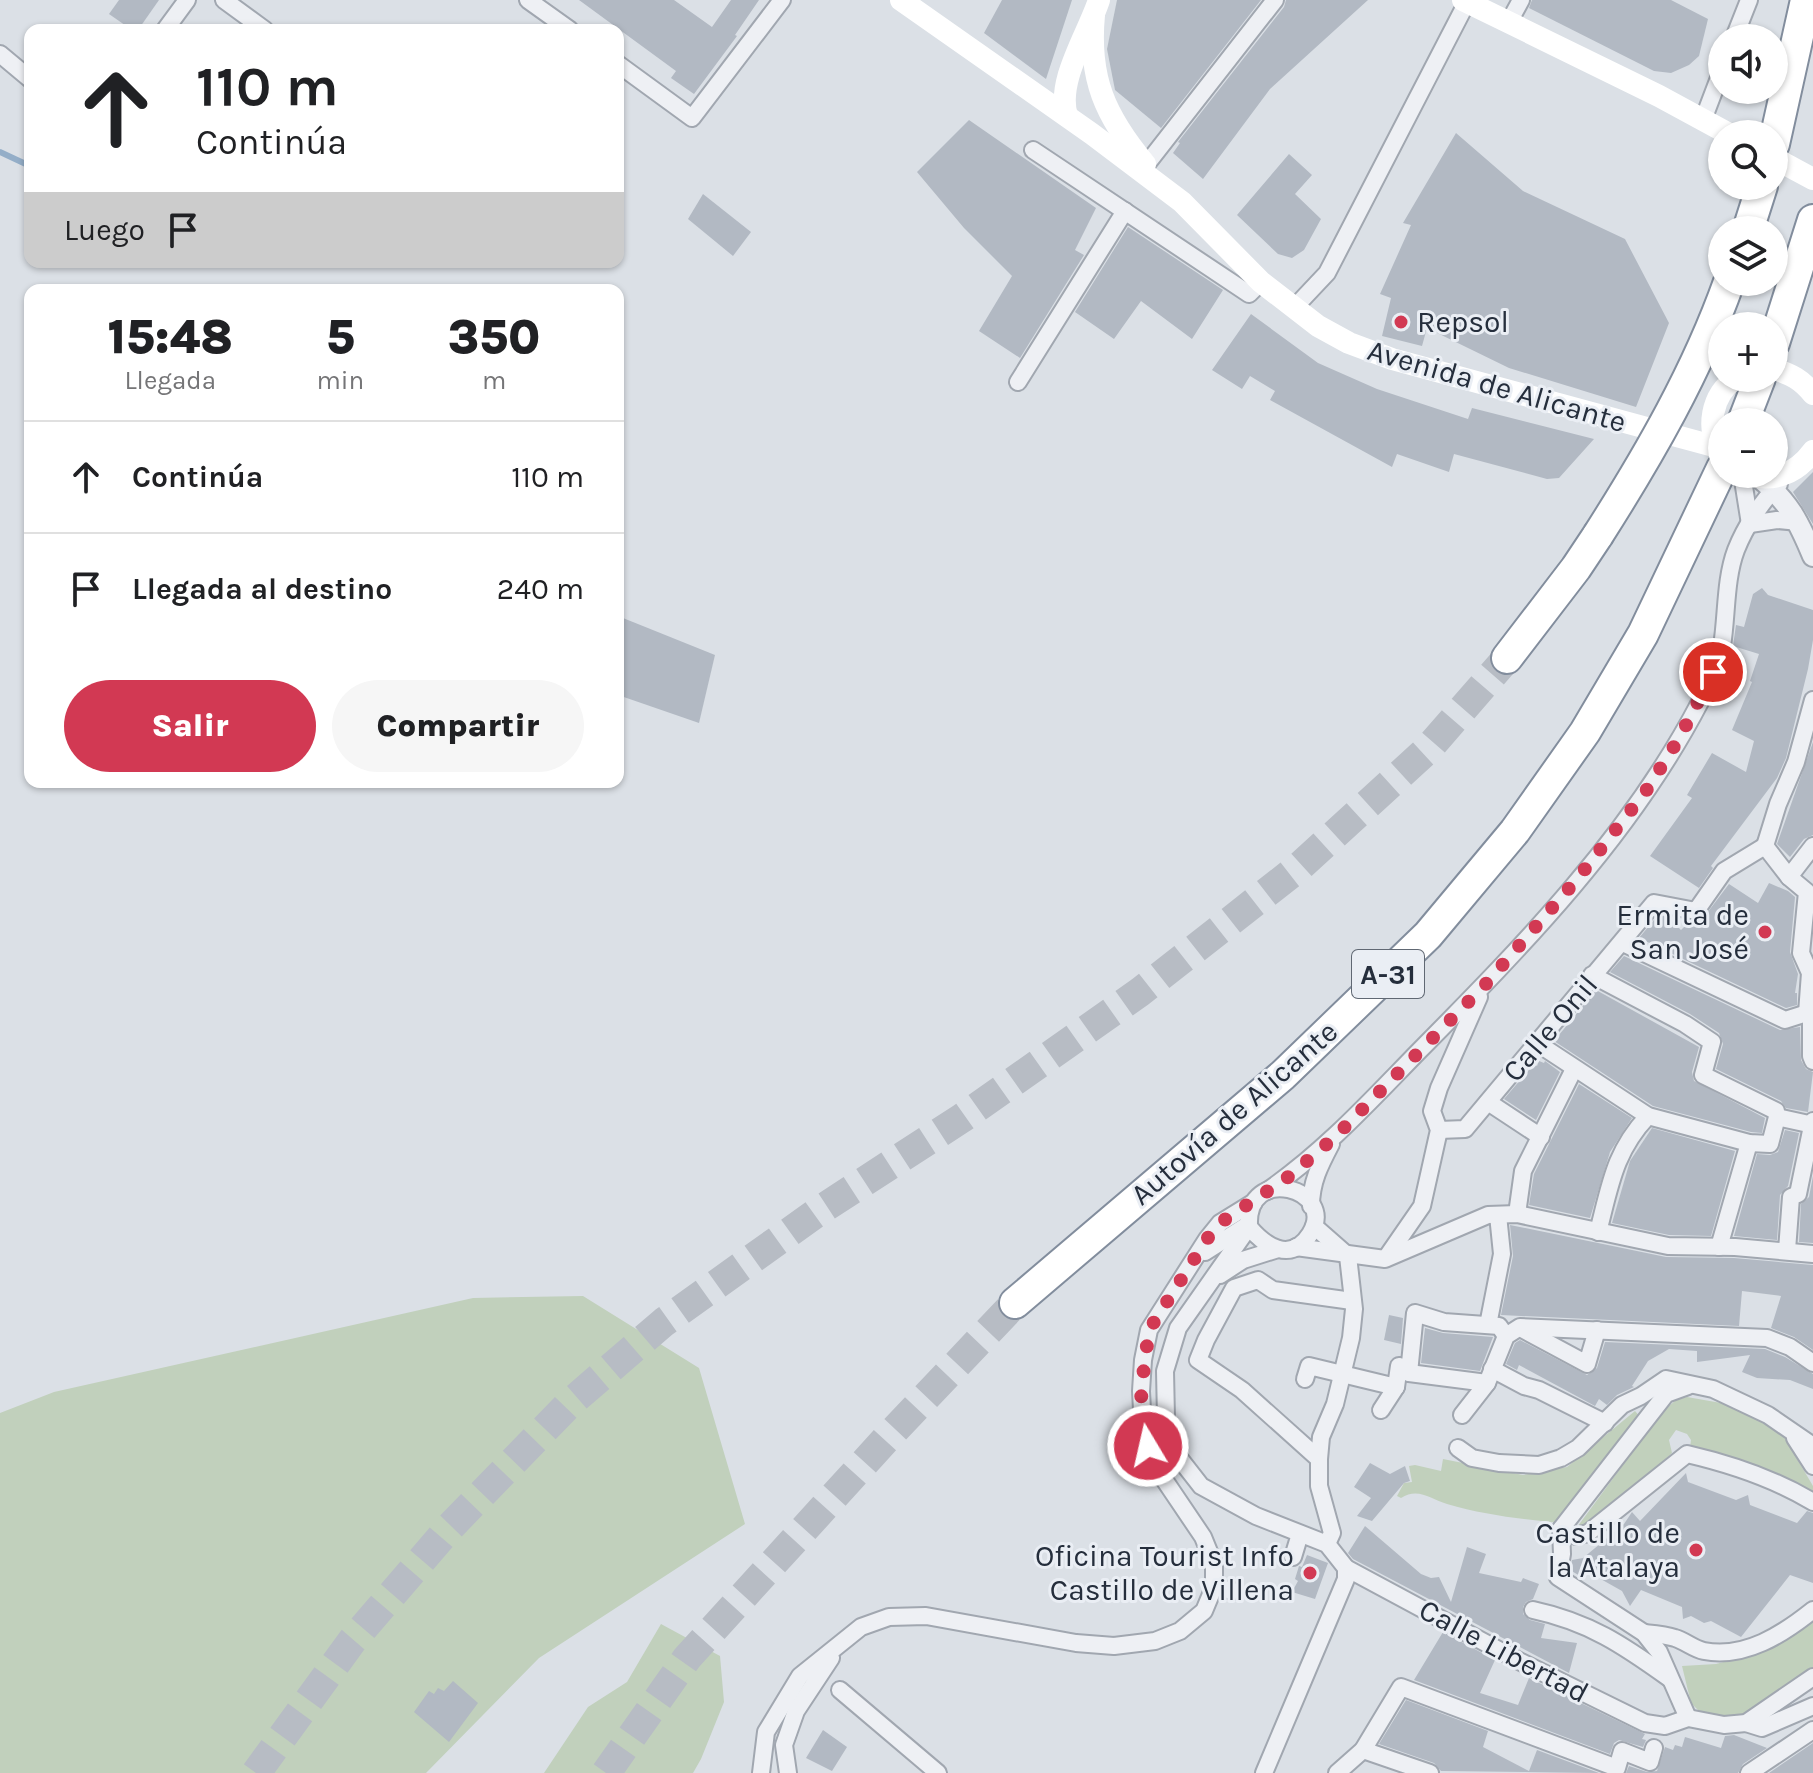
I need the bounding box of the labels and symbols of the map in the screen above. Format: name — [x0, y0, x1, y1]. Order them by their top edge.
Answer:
place label: Repsol — [1417, 304, 1509, 340]
marker: Repsol — [1392, 313, 1410, 331]
street label: Avenida de Alicante — [1364, 332, 1630, 440]
pin — [1679, 638, 1747, 706]
place label: Ermita de San José — [1616, 897, 1749, 967]
marker: Ermita de San José — [1756, 923, 1774, 941]
road number: A-31 — [1352, 950, 1424, 998]
street label: Calle Onil — [1495, 967, 1605, 1089]
street label: Autovía de Alicante — [1123, 1013, 1345, 1213]
position arrow — [1106, 1404, 1190, 1488]
place label: Castillo de la Atalaya — [1536, 1515, 1680, 1585]
place label: Oficina Tourist Info Castillo de Villena — [1035, 1538, 1294, 1608]
marker: Castillo de la Atalaya — [1687, 1541, 1705, 1559]
marker: Oficina Tourist Info Castillo de Villena — [1301, 1564, 1319, 1582]
street label: Calle Libertad — [1413, 1591, 1595, 1711]

